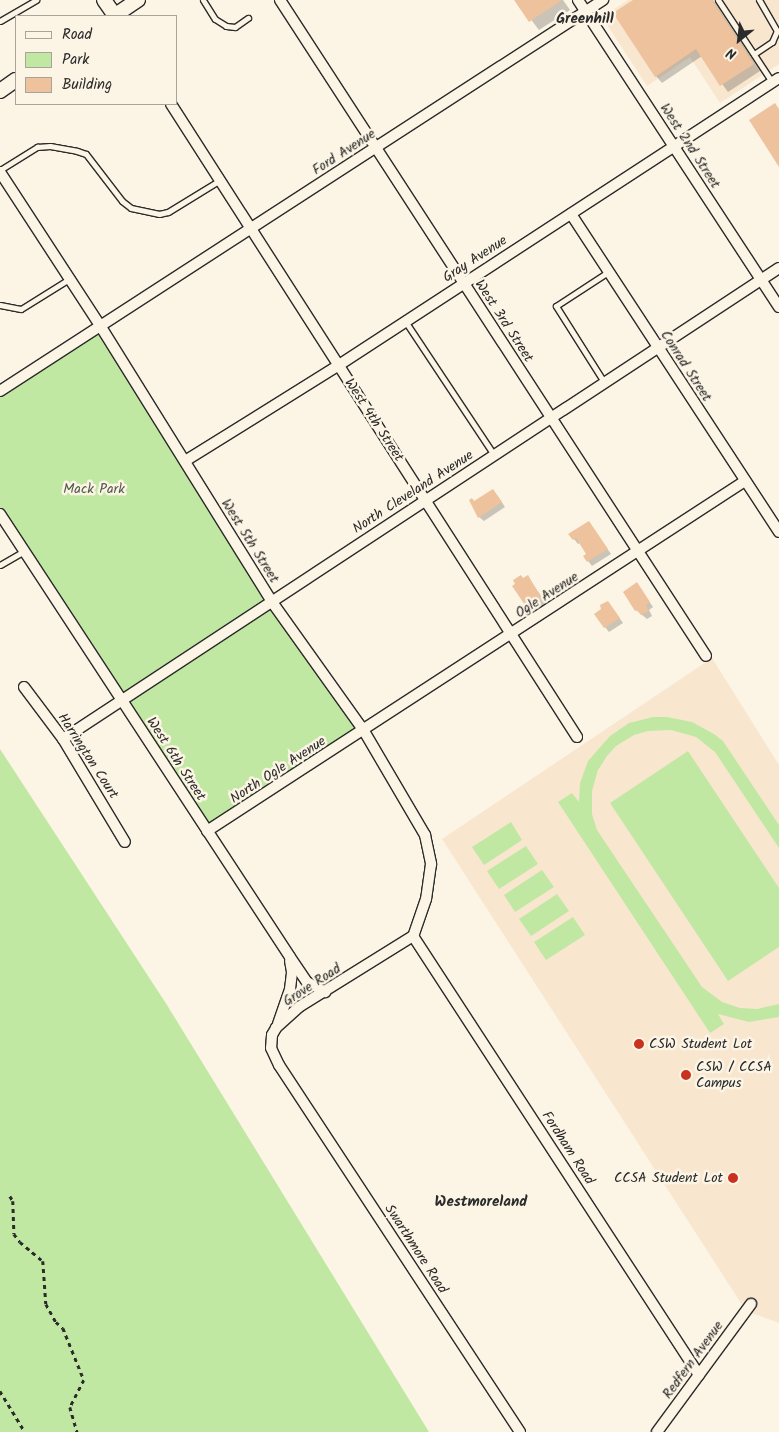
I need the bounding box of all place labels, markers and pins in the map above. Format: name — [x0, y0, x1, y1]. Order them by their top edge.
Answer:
place label: CSW Student Lot — [649, 1036, 752, 1052]
marker: CSW Student Lot — [633, 1038, 645, 1050]
place label: CSW / CCSA Campus — [696, 1059, 772, 1092]
marker: CSW / CCSA Campus — [680, 1069, 692, 1081]
place label: CCSA Student Lot — [614, 1170, 723, 1186]
marker: CCSA Student Lot — [727, 1172, 739, 1184]

